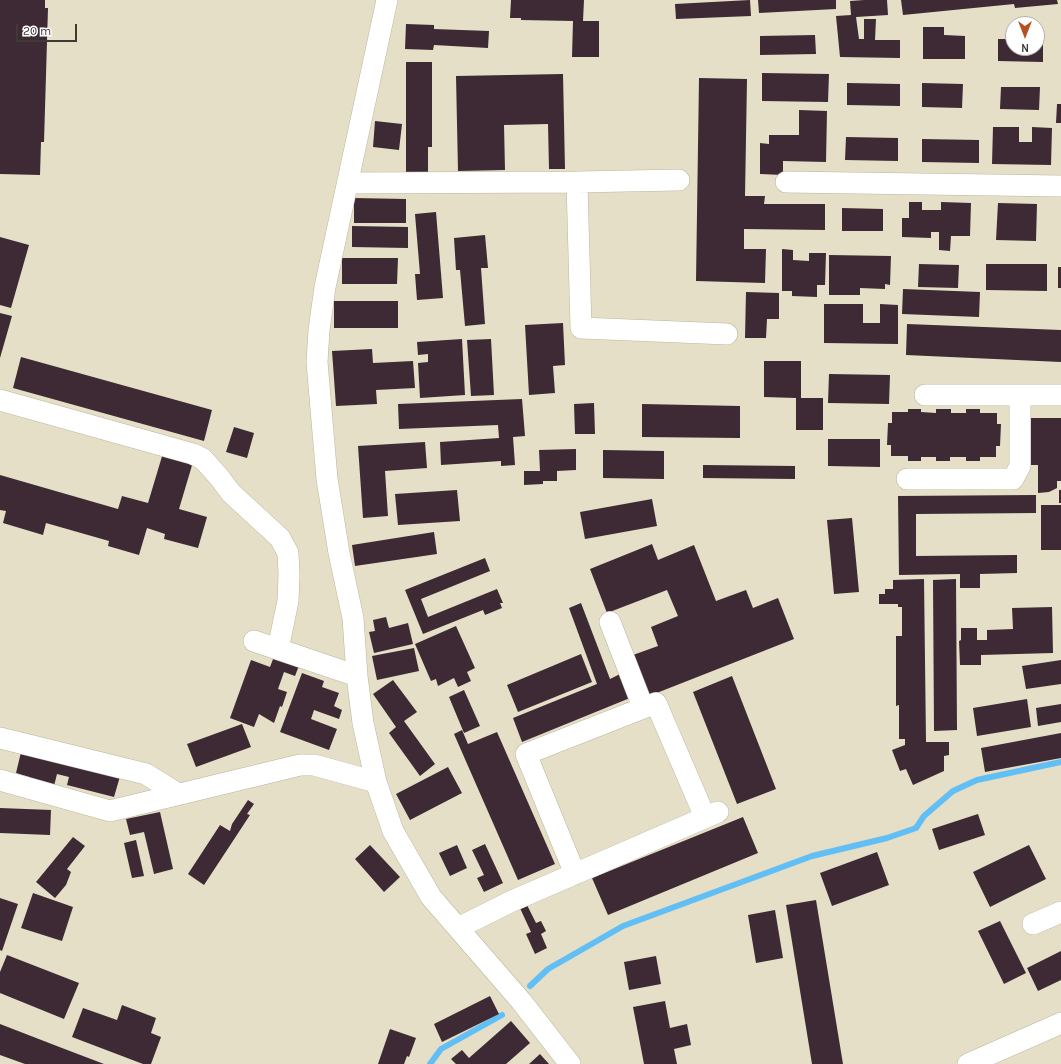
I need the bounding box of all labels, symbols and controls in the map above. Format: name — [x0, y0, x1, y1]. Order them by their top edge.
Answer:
scale bar — [18, 16, 79, 42]
north arrow — [1005, 16, 1045, 56]
text: 20 m — [23, 24, 51, 38]
text: N — [1021, 41, 1029, 54]

